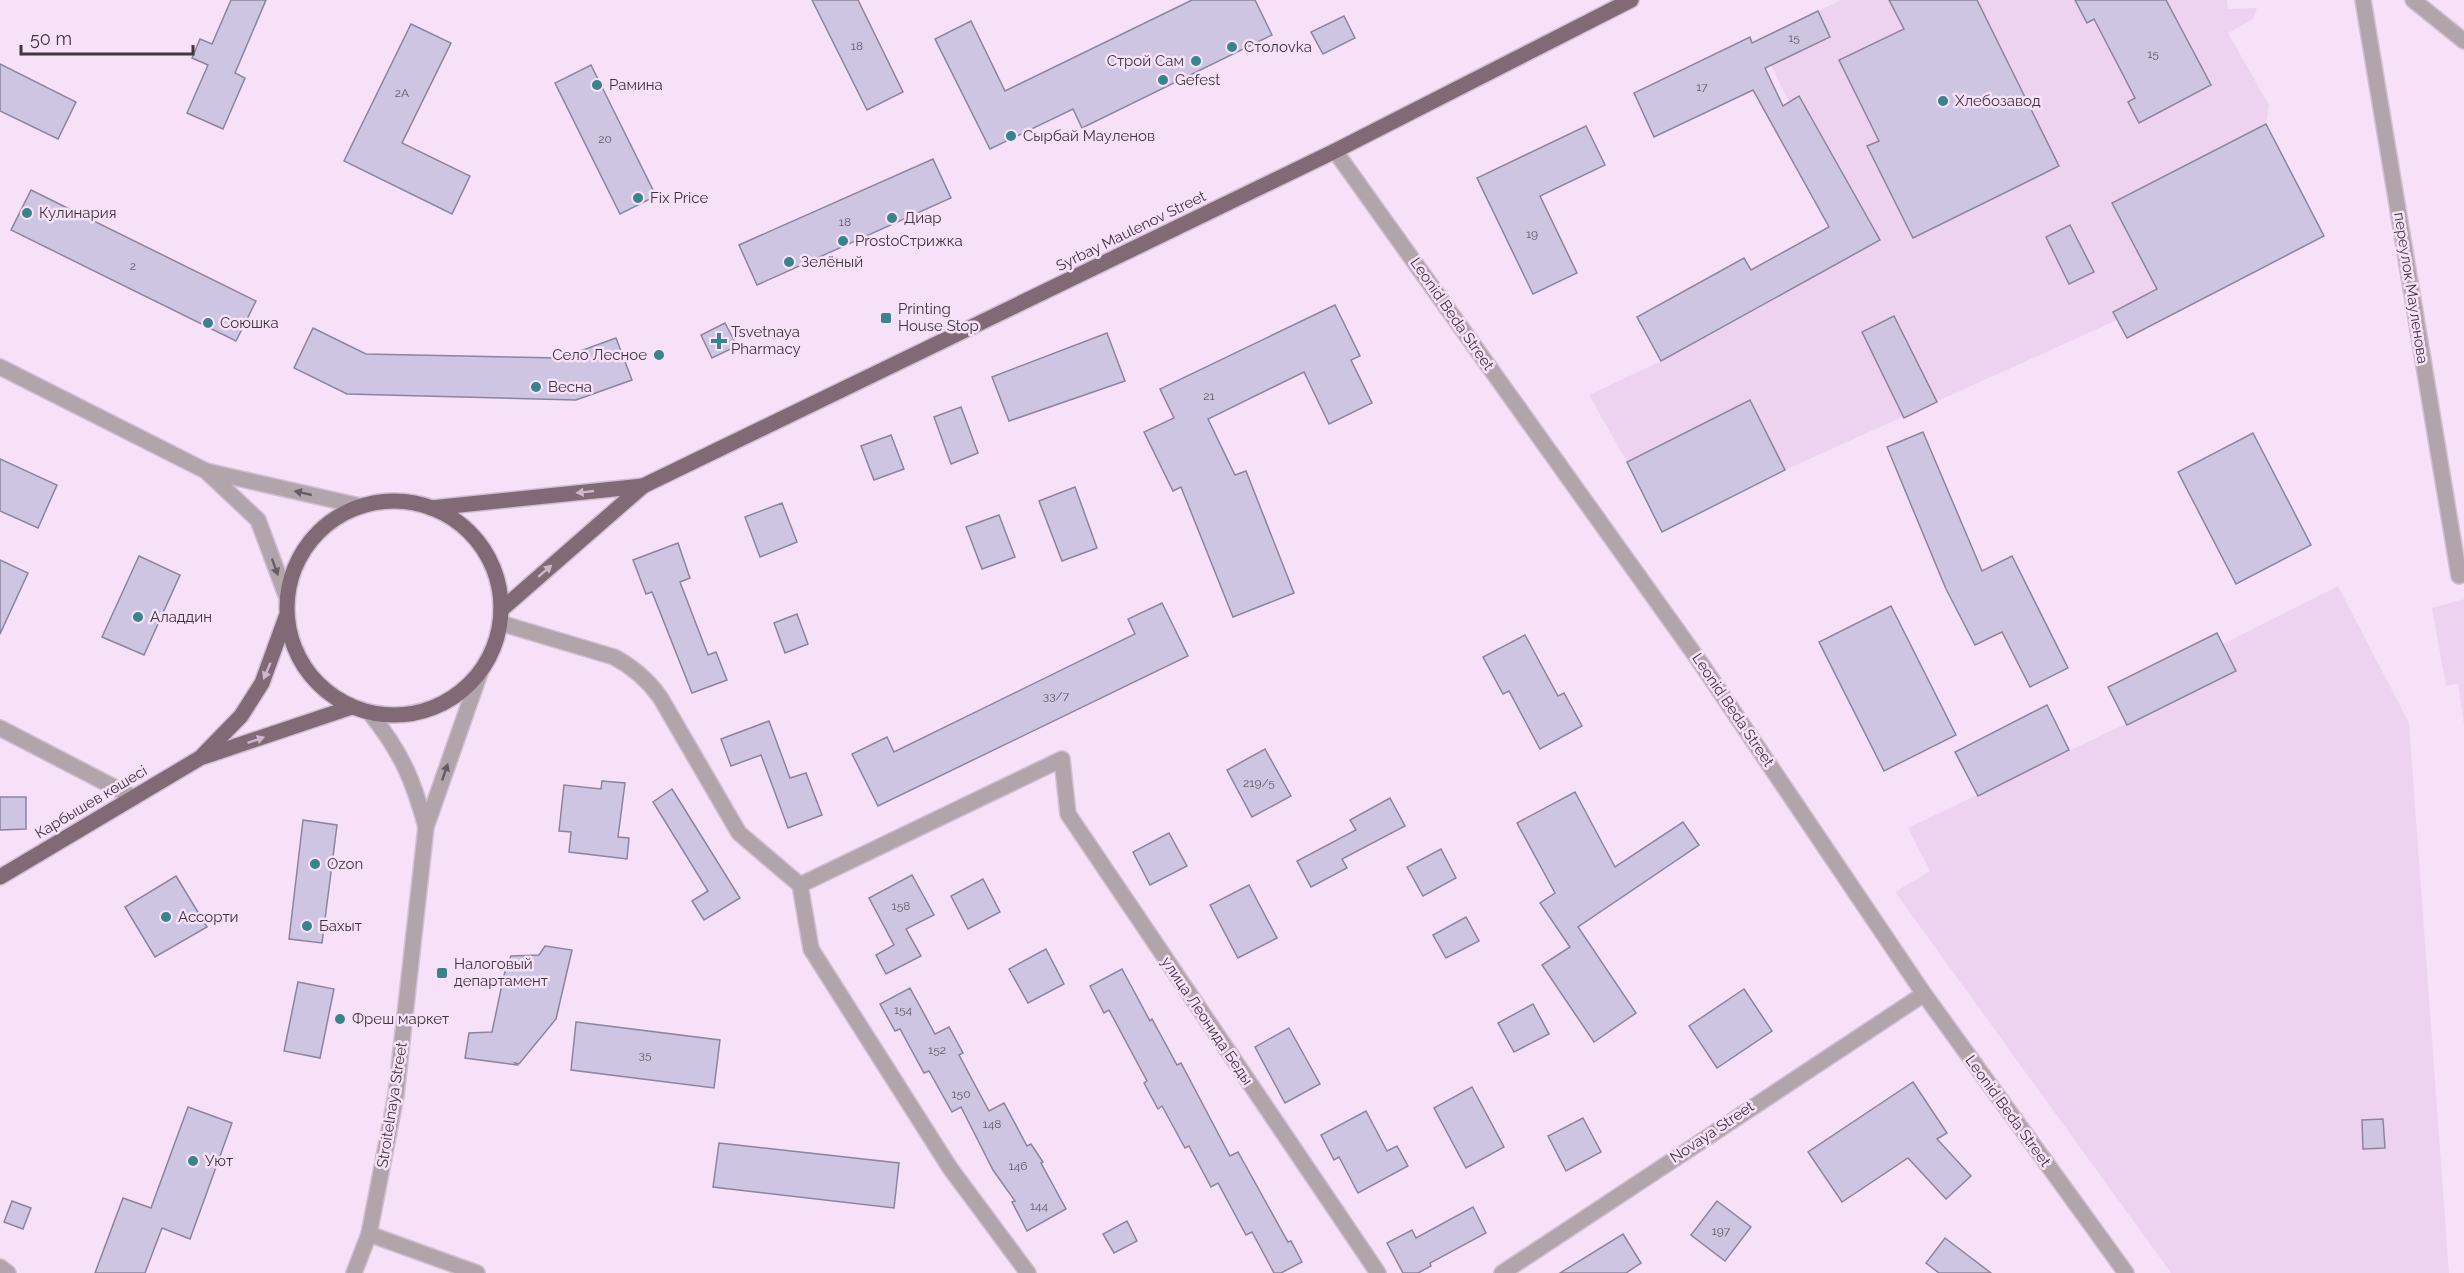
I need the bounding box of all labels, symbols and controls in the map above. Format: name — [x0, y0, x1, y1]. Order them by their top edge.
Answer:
scale bar — [21, 18, 194, 56]
text: 50 m — [30, 28, 72, 49]
house number: 15 — [1788, 31, 1800, 45]
place label: Столоvka — [1244, 38, 1312, 56]
house number: 18 — [851, 39, 863, 53]
marker: Столоvka — [1225, 40, 1239, 54]
house number: 15 — [2147, 47, 2159, 61]
place label: Строй Сам — [1107, 52, 1184, 70]
marker: Строй Сам — [1189, 54, 1203, 68]
place label: Gefest — [1175, 71, 1220, 89]
marker: Gefest — [1156, 73, 1170, 87]
place label: Рамина — [609, 76, 663, 94]
marker: Рамина — [590, 78, 604, 92]
house number: 17 — [1696, 80, 1708, 94]
house number: 2А — [395, 86, 409, 100]
place label: Хлебозавод — [1955, 92, 2041, 110]
marker: Хлебозавод — [1936, 94, 1950, 108]
place label: Сырбай Мауленов — [1023, 127, 1155, 145]
marker: Сырбай Мауленов — [1004, 129, 1018, 143]
house number: 20 — [598, 132, 612, 146]
street label: Syrbay Maulenov Street — [1053, 187, 1209, 275]
place label: Fix Price — [650, 189, 709, 207]
marker: Fix Price — [631, 191, 645, 205]
place label: Кулинария — [39, 204, 116, 222]
marker: Кулинария — [20, 206, 34, 220]
place label: Диар — [904, 209, 942, 227]
marker: Диар — [885, 211, 899, 225]
street label: переулок Мауленова — [2390, 211, 2432, 365]
house number: 18 — [839, 215, 851, 229]
house number: 19 — [1526, 227, 1538, 241]
place label: ProstoСтрижка — [855, 232, 963, 250]
marker: ProstoСтрижка — [836, 234, 850, 248]
place label: Зелёный — [801, 253, 863, 271]
street label: Leonid Beda Street — [1406, 254, 1498, 374]
marker: Зелёный — [782, 255, 796, 269]
house number: 2 — [130, 259, 136, 273]
place label: Printing House Stop — [898, 300, 979, 335]
marker: Printing House Stop — [879, 311, 893, 325]
place label: Союшка — [220, 314, 279, 332]
marker: Союшка — [201, 316, 215, 330]
place label: Tsvetnaya Pharmacy — [731, 323, 801, 358]
marker: Tsvetnaya Pharmacy — [712, 334, 726, 348]
place label: Село Лесное — [552, 346, 647, 364]
marker: Село Лесное — [652, 348, 666, 362]
place label: Весна — [548, 378, 592, 396]
marker: Весна — [529, 380, 543, 394]
house number: 21 — [1203, 389, 1215, 403]
one-way arrow — [575, 487, 594, 497]
one-way arrow — [294, 488, 312, 498]
one-way arrow — [271, 558, 281, 576]
one-way arrow — [537, 565, 552, 578]
place label: Аладдин — [150, 608, 212, 626]
marker: Аладдин — [131, 610, 145, 624]
street label: Leonid Beda Street — [1688, 650, 1778, 770]
one-way arrow — [262, 662, 272, 680]
house number: 33/7 — [1043, 689, 1070, 703]
one-way arrow — [247, 734, 265, 744]
street label: Карбышев көшесі — [32, 761, 150, 843]
one-way arrow — [441, 763, 451, 781]
house number: 219/5 — [1243, 776, 1275, 790]
place label: Ozon — [327, 855, 363, 873]
marker: Ozon — [308, 857, 322, 871]
house number: 158 — [892, 899, 910, 913]
place label: Ассорти — [178, 908, 238, 926]
marker: Ассорти — [159, 910, 173, 924]
place label: Бахыт — [319, 917, 362, 935]
marker: Бахыт — [300, 919, 314, 933]
street label: улица Леонида Беды — [1157, 953, 1257, 1089]
place label: Налоговый департамент — [454, 955, 548, 990]
marker: Налоговый департамент — [435, 966, 449, 980]
house number: 154 — [894, 1003, 913, 1017]
place label: Фреш маркет — [352, 1010, 449, 1028]
marker: Фреш маркет — [333, 1012, 347, 1026]
street label: Stroitelnaya Street — [373, 1041, 411, 1169]
house number: 152 — [928, 1043, 946, 1057]
house number: 35 — [639, 1048, 652, 1062]
street label: Leonid Beda Street — [1962, 1052, 2054, 1170]
house number: 150 — [951, 1087, 971, 1101]
street label: Novaya Street — [1667, 1097, 1757, 1167]
house number: 148 — [983, 1117, 1001, 1131]
place label: Уют — [205, 1152, 233, 1170]
marker: Уют — [186, 1154, 200, 1168]
house number: 146 — [1009, 1159, 1027, 1173]
house number: 144 — [1030, 1199, 1049, 1213]
house number: 197 — [1712, 1224, 1731, 1238]

